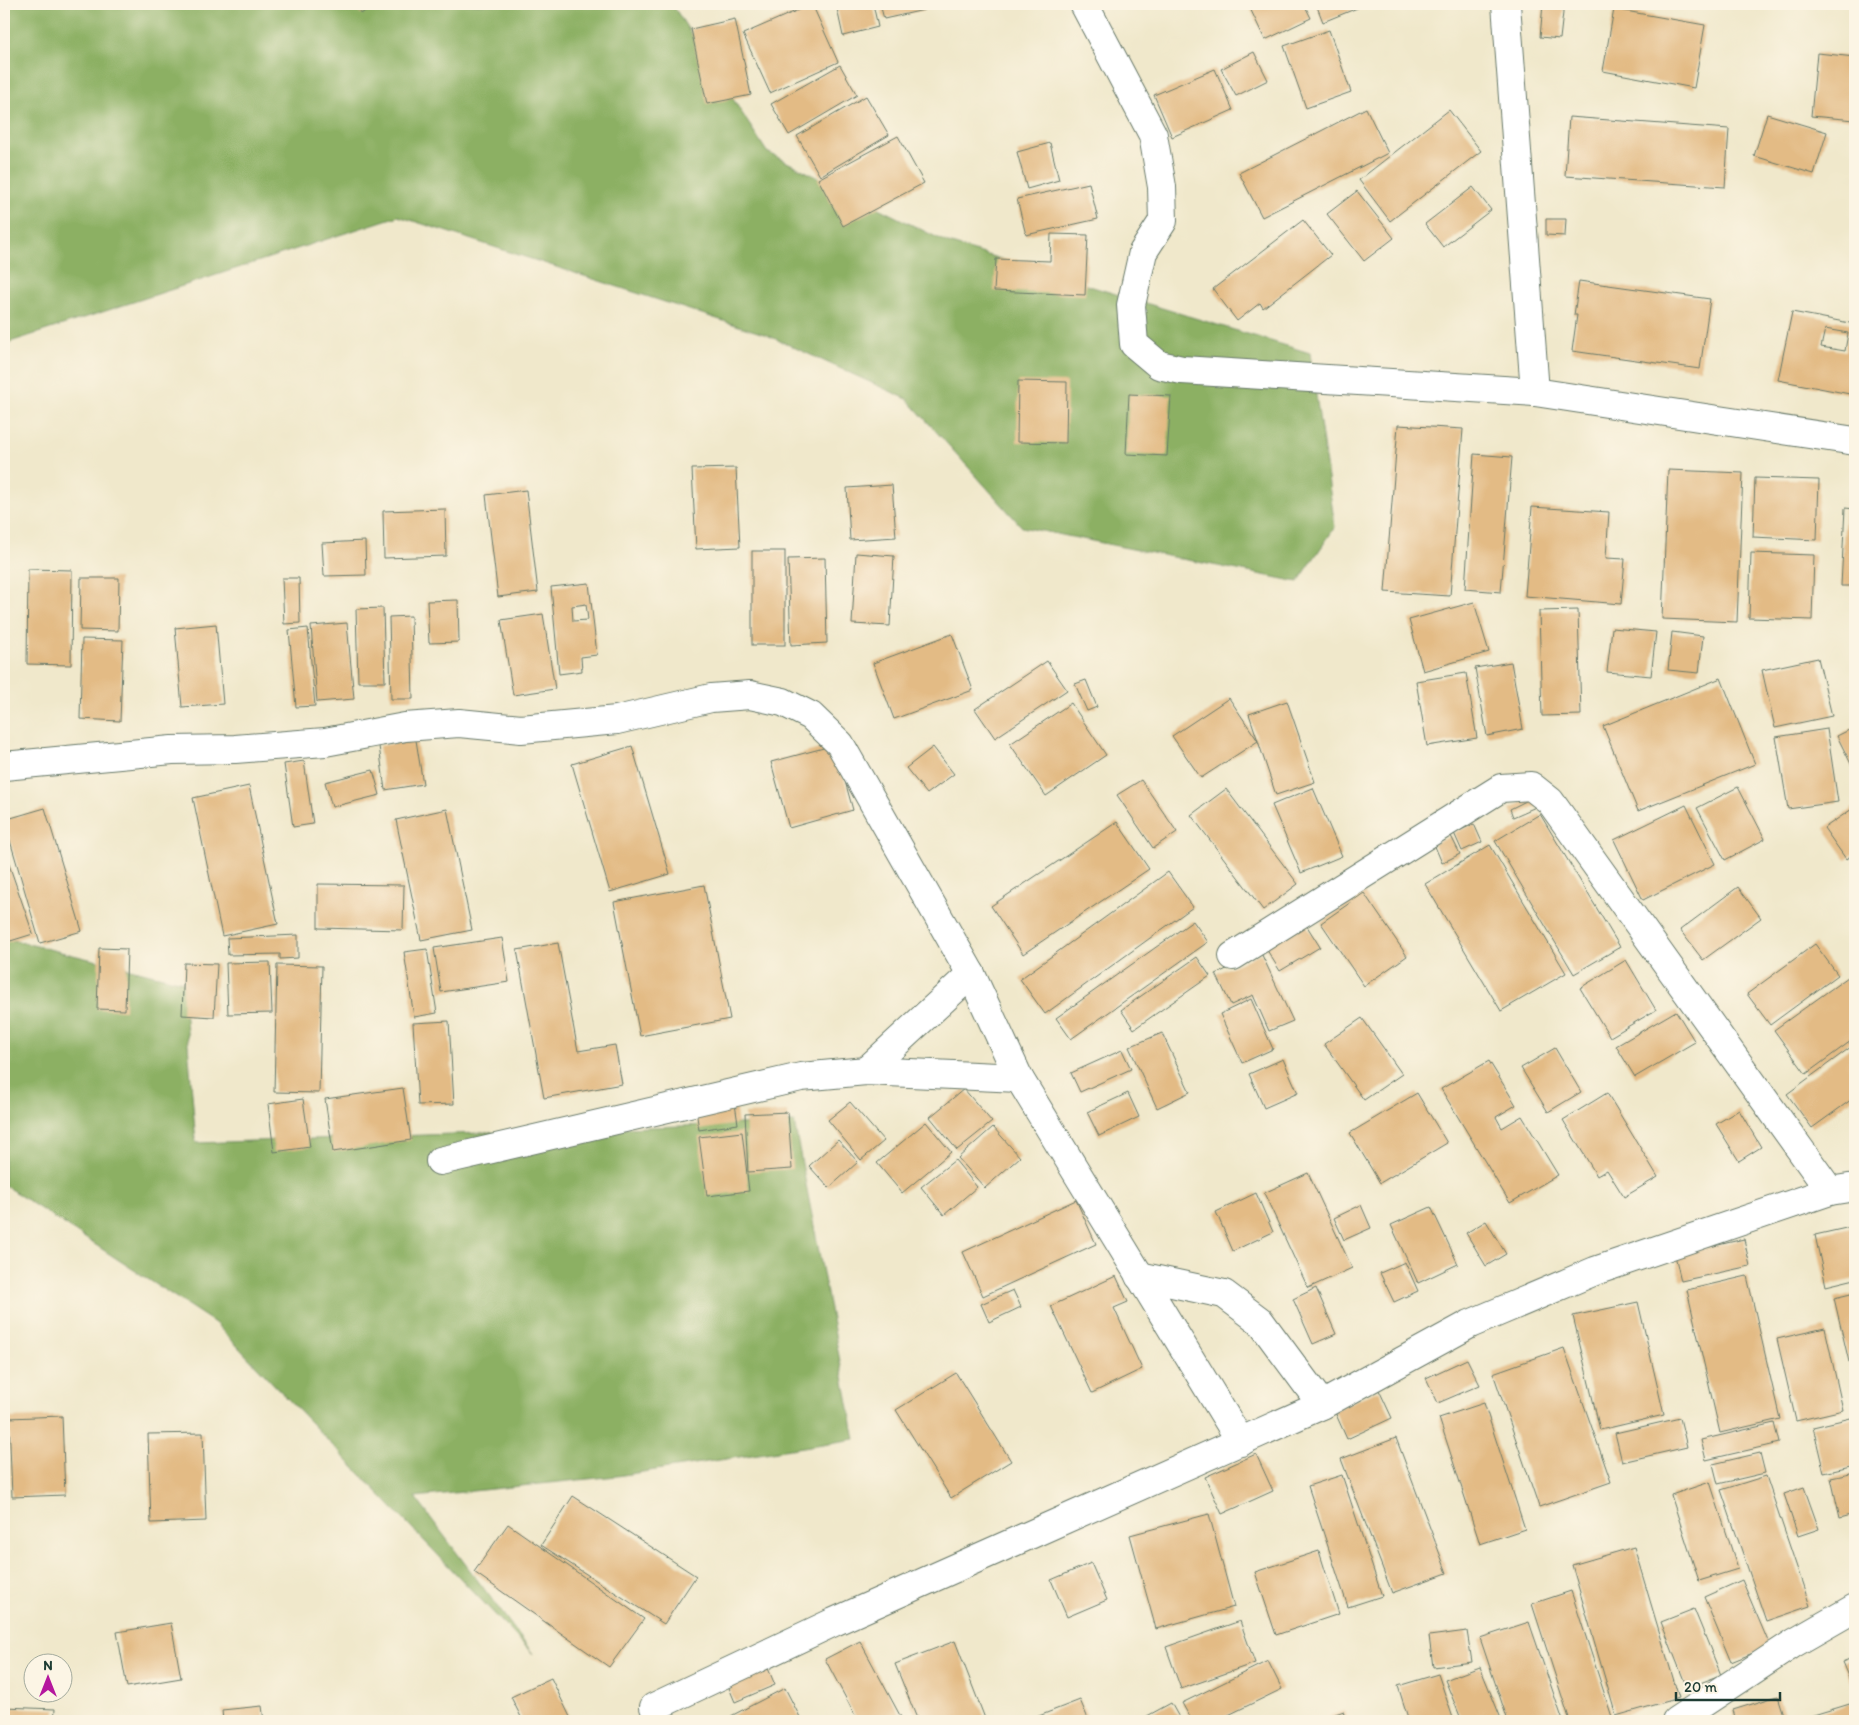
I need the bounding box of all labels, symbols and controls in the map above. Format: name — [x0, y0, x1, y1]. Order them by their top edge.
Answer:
north arrow — [22, 1652, 72, 1702]
text: N — [43, 1657, 53, 1674]
scale bar — [1676, 1670, 1780, 1702]
text: 20 m — [1684, 1678, 1718, 1696]

